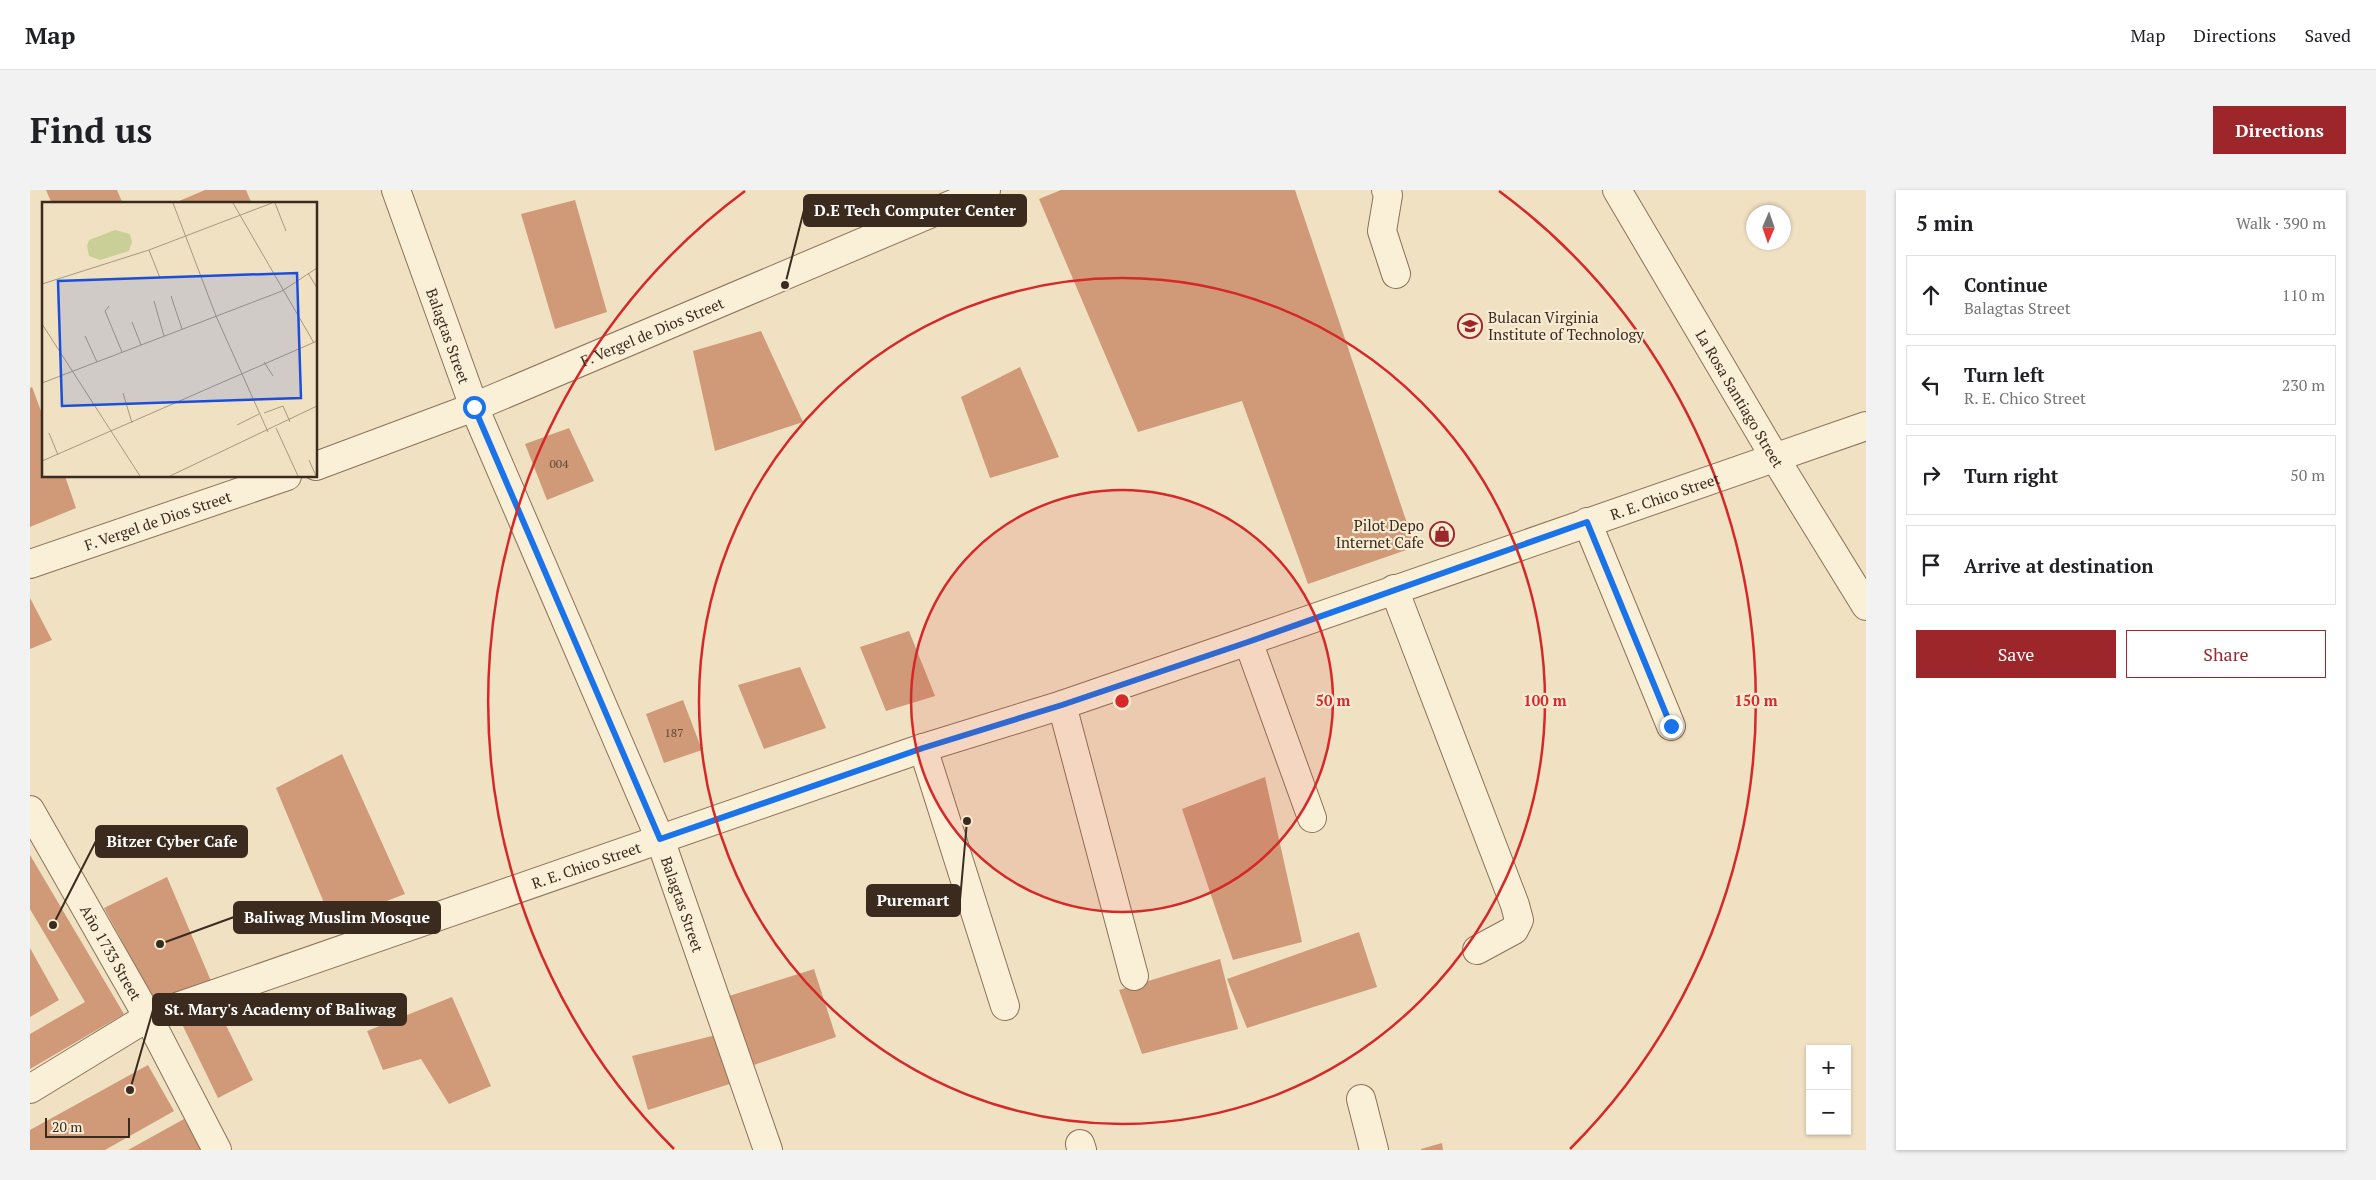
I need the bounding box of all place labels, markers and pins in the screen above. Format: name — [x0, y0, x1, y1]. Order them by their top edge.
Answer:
callout: D.E Tech Computer Center — [804, 195, 1026, 226]
place label: Bulacan Virginia Institute of Technology — [1488, 307, 1644, 344]
school or university icon: Bulacan Virginia Institute of Technology — [1457, 313, 1483, 339]
place label: Pilot Depo Internet Cafe — [1336, 515, 1424, 552]
shop icon: Pilot Depo Internet Cafe — [1429, 521, 1455, 547]
centre of rings — [1113, 692, 1131, 710]
callout: Bitzer Cyber Cafe — [96, 826, 247, 857]
callout: Puremart — [867, 885, 960, 916]
callout: Baliwag Muslim Mosque — [234, 902, 440, 933]
callout: St. Mary's Academy of Baliwag — [153, 994, 406, 1025]

